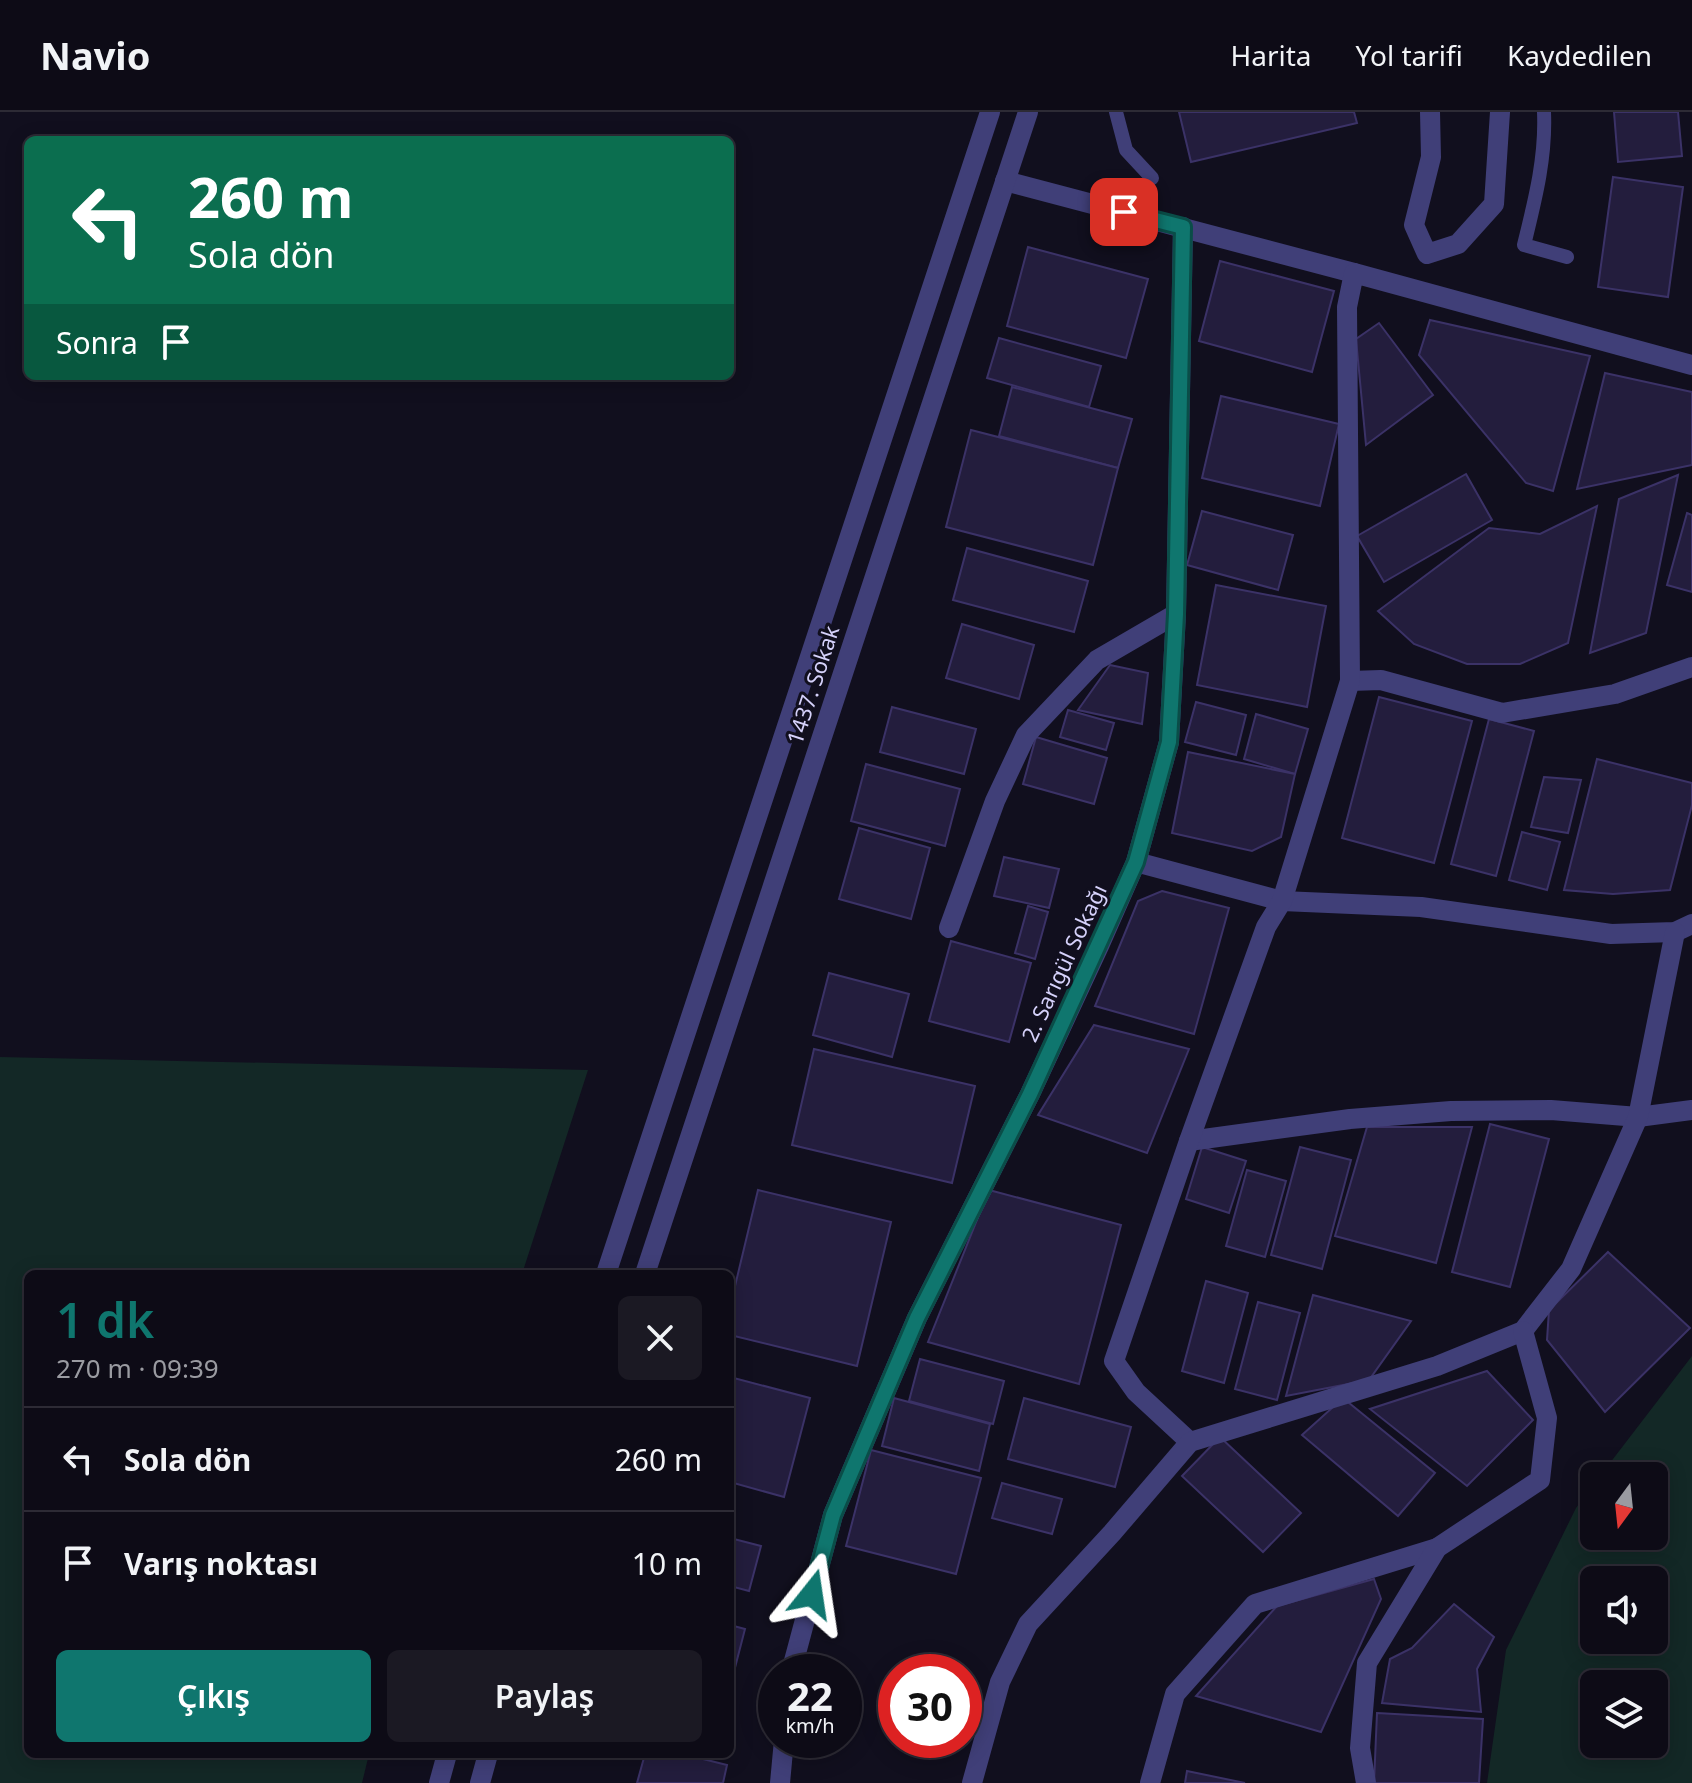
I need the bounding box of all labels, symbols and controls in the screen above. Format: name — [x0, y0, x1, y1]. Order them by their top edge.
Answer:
text: Navio — [40, 29, 150, 81]
text: Harita — [1230, 36, 1312, 74]
text: Yol tarifi — [1356, 36, 1463, 74]
text: Kaydedilen — [1507, 36, 1652, 74]
text: 260 m — [188, 158, 353, 234]
icon: left — [56, 168, 160, 272]
pin — [1090, 178, 1158, 246]
icon: arrive — [1102, 190, 1146, 234]
text: Sola dön — [188, 230, 335, 279]
icon: arrive — [154, 320, 198, 364]
text: Sonra — [56, 322, 138, 363]
street label: 1437. Sokak — [779, 621, 845, 748]
street label: 2. Sarıgül Sokağı — [1013, 879, 1113, 1046]
text: 1 dk — [56, 1287, 154, 1352]
button: close — [618, 1296, 702, 1380]
text: 270 m · 09:39 — [56, 1350, 219, 1386]
icon: left — [56, 1437, 100, 1481]
text: Sola dön — [124, 1439, 251, 1480]
text: 260 m — [615, 1439, 702, 1480]
north arrow — [1580, 1462, 1668, 1550]
map controls — [1580, 1462, 1668, 1758]
icon: arrive — [56, 1541, 100, 1585]
text: Varış noktası — [124, 1543, 318, 1584]
text: 10 m — [632, 1543, 702, 1584]
position arrow — [770, 1552, 854, 1636]
button: sound — [1580, 1566, 1668, 1654]
button: Çıkış — [56, 1650, 371, 1742]
button: Paylaş — [387, 1650, 702, 1742]
speed limit sign: 30 — [878, 1654, 982, 1758]
text: 22 — [787, 1668, 833, 1723]
button: layers — [1580, 1670, 1668, 1758]
text: km/h — [785, 1712, 835, 1739]

